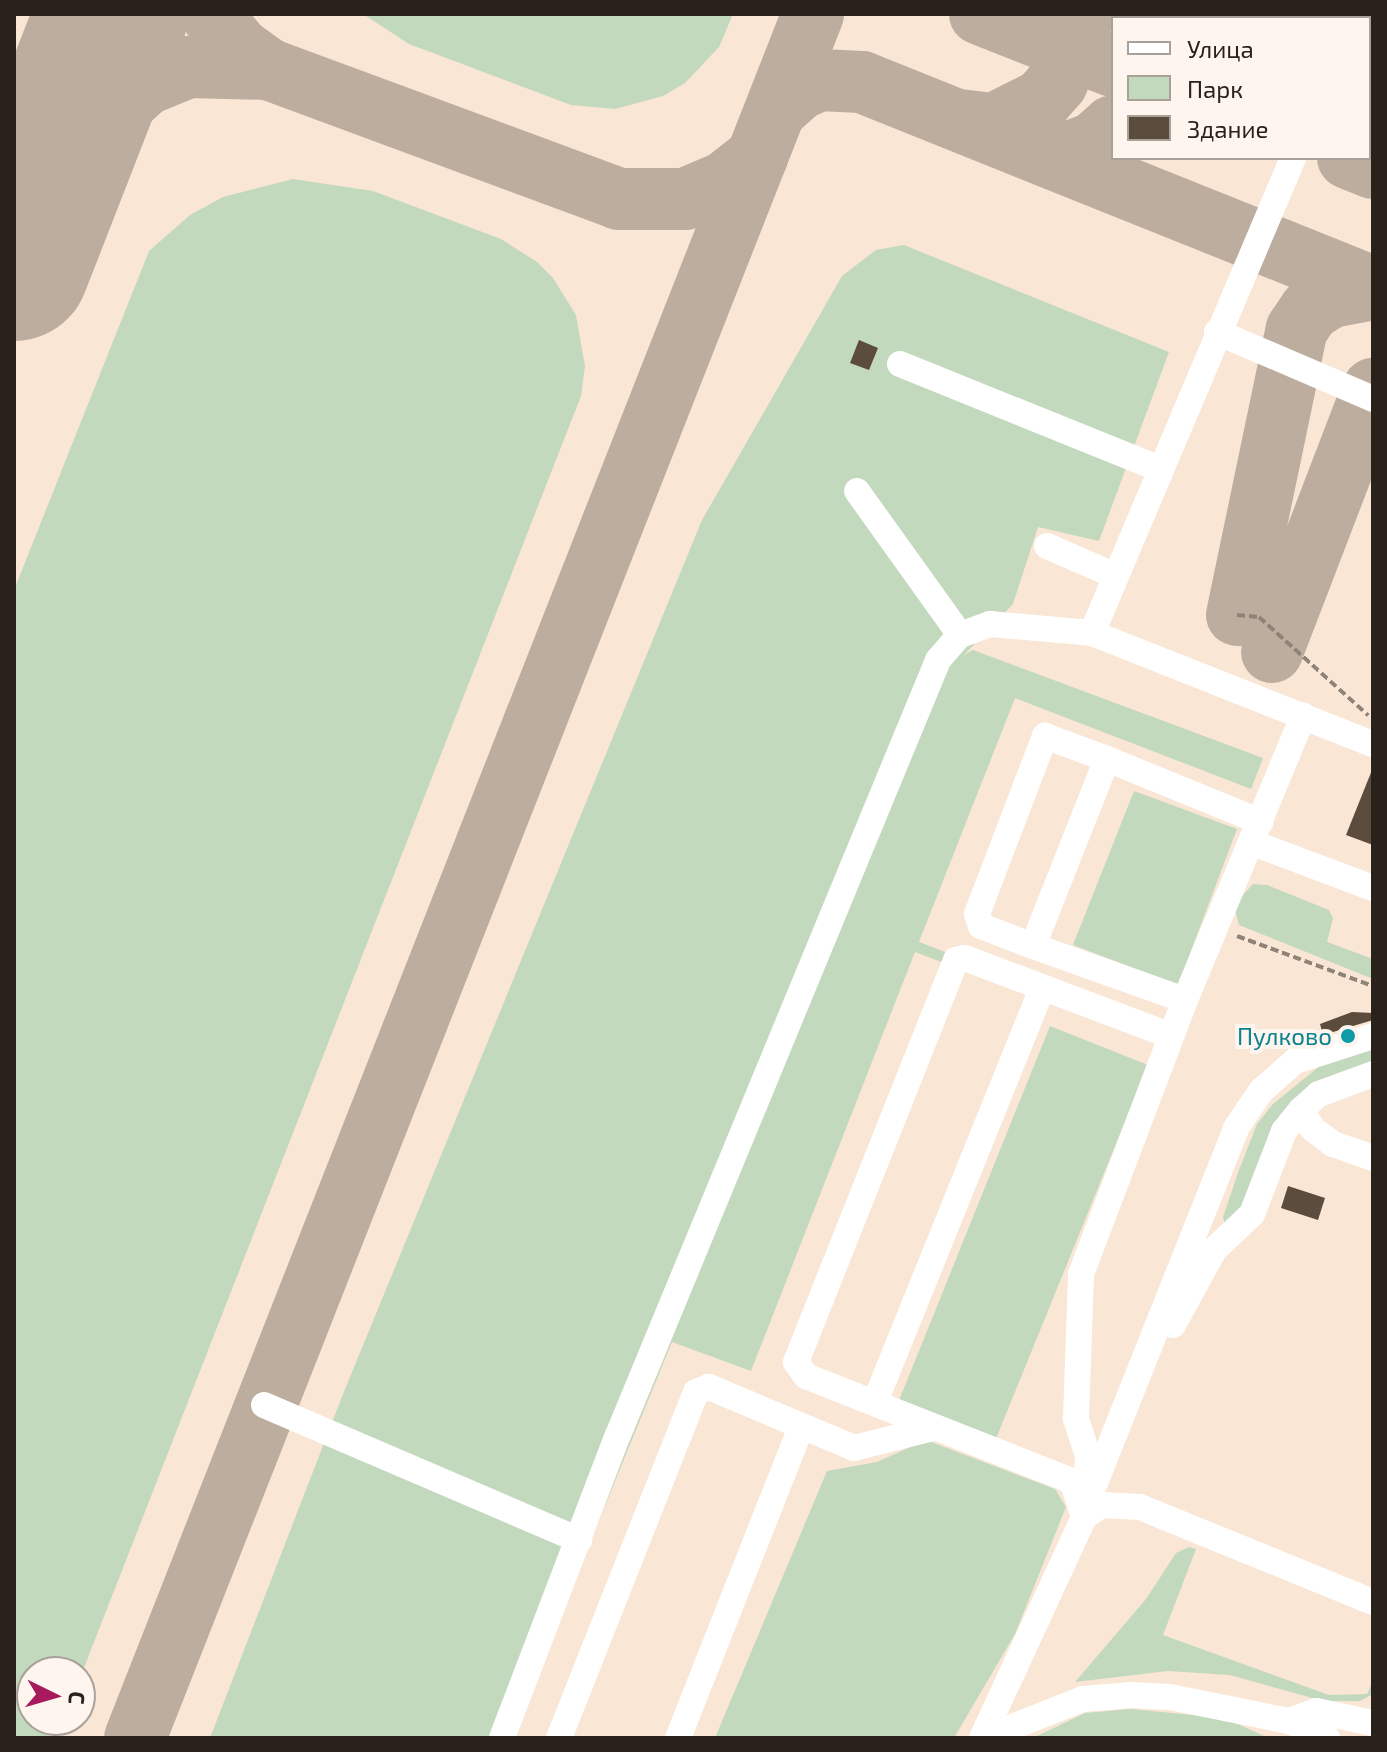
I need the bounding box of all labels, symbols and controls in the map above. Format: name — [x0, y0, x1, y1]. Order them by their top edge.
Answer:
legend — [1111, 16, 1371, 160]
text: Улица — [1187, 34, 1254, 63]
text: Парк — [1187, 74, 1243, 103]
text: Здание — [1187, 114, 1269, 143]
place label: Пулково — [1237, 1022, 1332, 1050]
marker: Пулково — [1339, 1027, 1357, 1045]
north arrow — [16, 1656, 96, 1736]
text: С — [64, 1690, 91, 1705]

